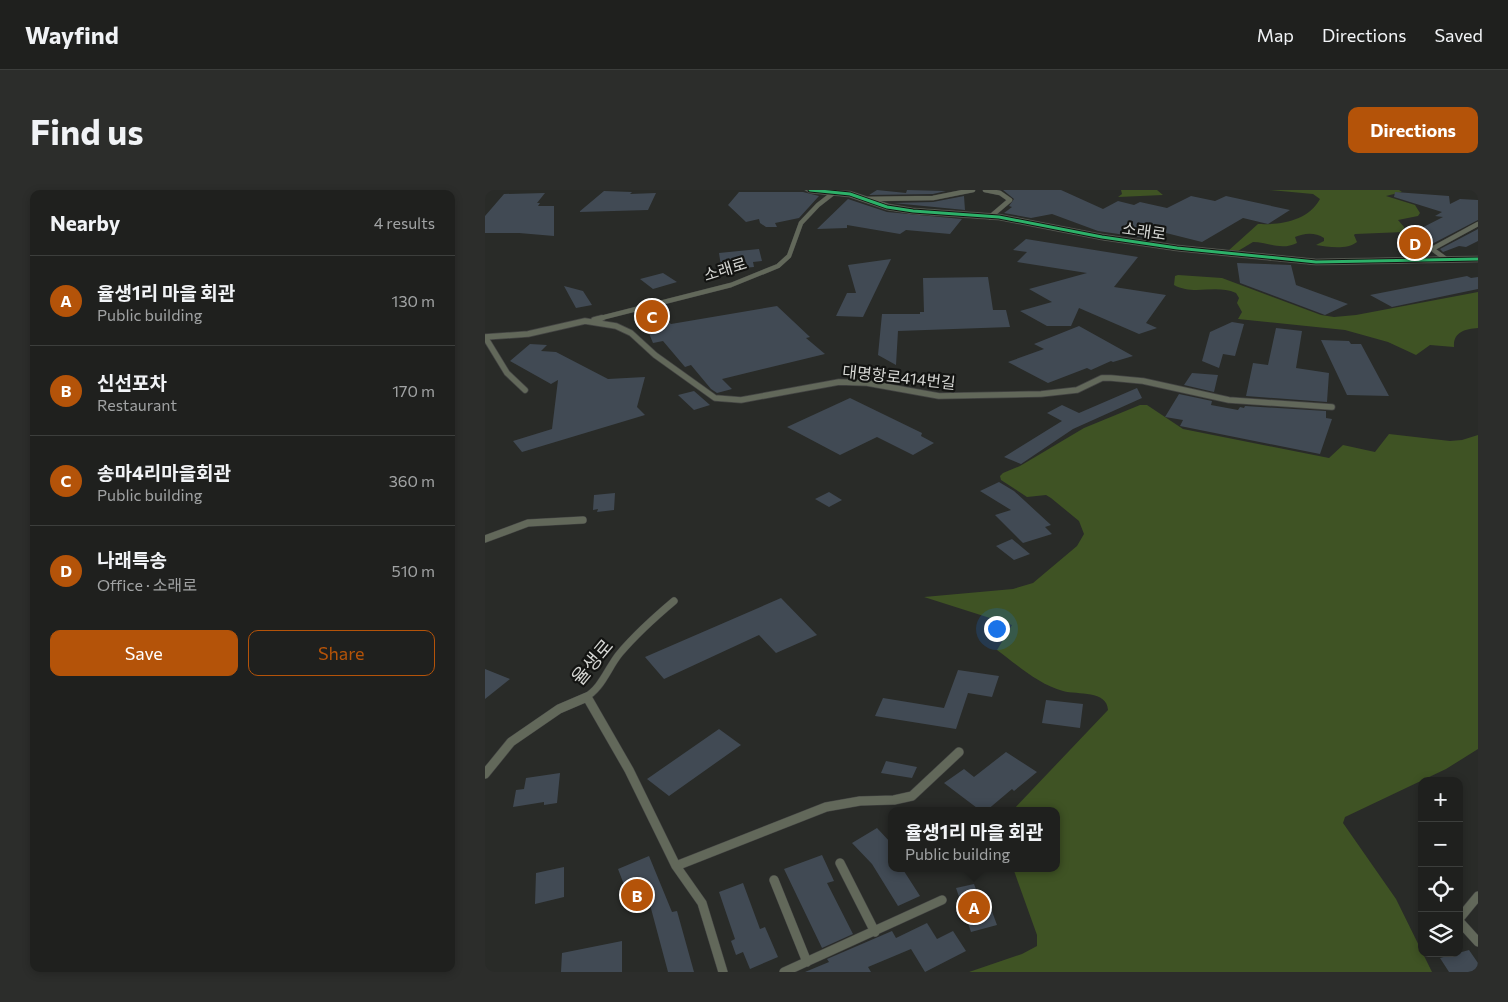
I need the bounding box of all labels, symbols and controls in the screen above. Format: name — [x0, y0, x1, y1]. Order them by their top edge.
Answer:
text: Wayfind — [25, 20, 119, 49]
text: Map — [1257, 24, 1294, 46]
text: Directions — [1322, 24, 1406, 46]
text: Saved — [1434, 24, 1483, 46]
button: Directions — [1348, 107, 1478, 153]
text: Find us — [30, 109, 144, 152]
text: Nearby — [50, 210, 120, 235]
text: 4 results — [374, 213, 435, 232]
street label: 소래로 — [1121, 218, 1168, 243]
pin: D — [1399, 224, 1431, 262]
street label: 소래로 — [701, 253, 749, 284]
text: 율생1리 마을 회관 — [97, 281, 235, 304]
text: A — [60, 291, 72, 310]
text: 130 m — [392, 291, 435, 310]
pin: C — [636, 297, 668, 335]
text: Public building — [97, 305, 202, 324]
street label: 대명항로414번길 — [841, 361, 957, 392]
text: 신선포차 — [97, 371, 167, 394]
text: B — [61, 381, 71, 400]
text: 170 m — [392, 381, 435, 400]
text: Restaurant — [97, 395, 177, 414]
text: 송마4리마을회관 — [97, 461, 231, 484]
text: C — [61, 471, 71, 490]
text: 360 m — [389, 471, 435, 490]
text: Public building — [97, 485, 202, 504]
text: 나래특송 — [97, 548, 167, 571]
text: D — [60, 561, 72, 580]
text: 510 m — [392, 561, 435, 580]
text: Office · 소래로 — [97, 575, 197, 594]
your location — [984, 616, 1010, 642]
button: Save — [50, 630, 238, 676]
button: Share — [248, 630, 435, 676]
street label: 율생로 — [566, 634, 617, 689]
map controls — [1418, 777, 1463, 957]
button: + — [1418, 777, 1463, 822]
popup — [888, 807, 1060, 872]
text: 율생1리 마을 회관 — [905, 820, 1043, 843]
button: − — [1418, 822, 1463, 867]
text: Public building — [905, 844, 1010, 863]
button: locate — [1418, 867, 1463, 912]
pin: B — [621, 876, 653, 914]
pin: A — [958, 888, 990, 926]
button: layers — [1418, 912, 1463, 957]

